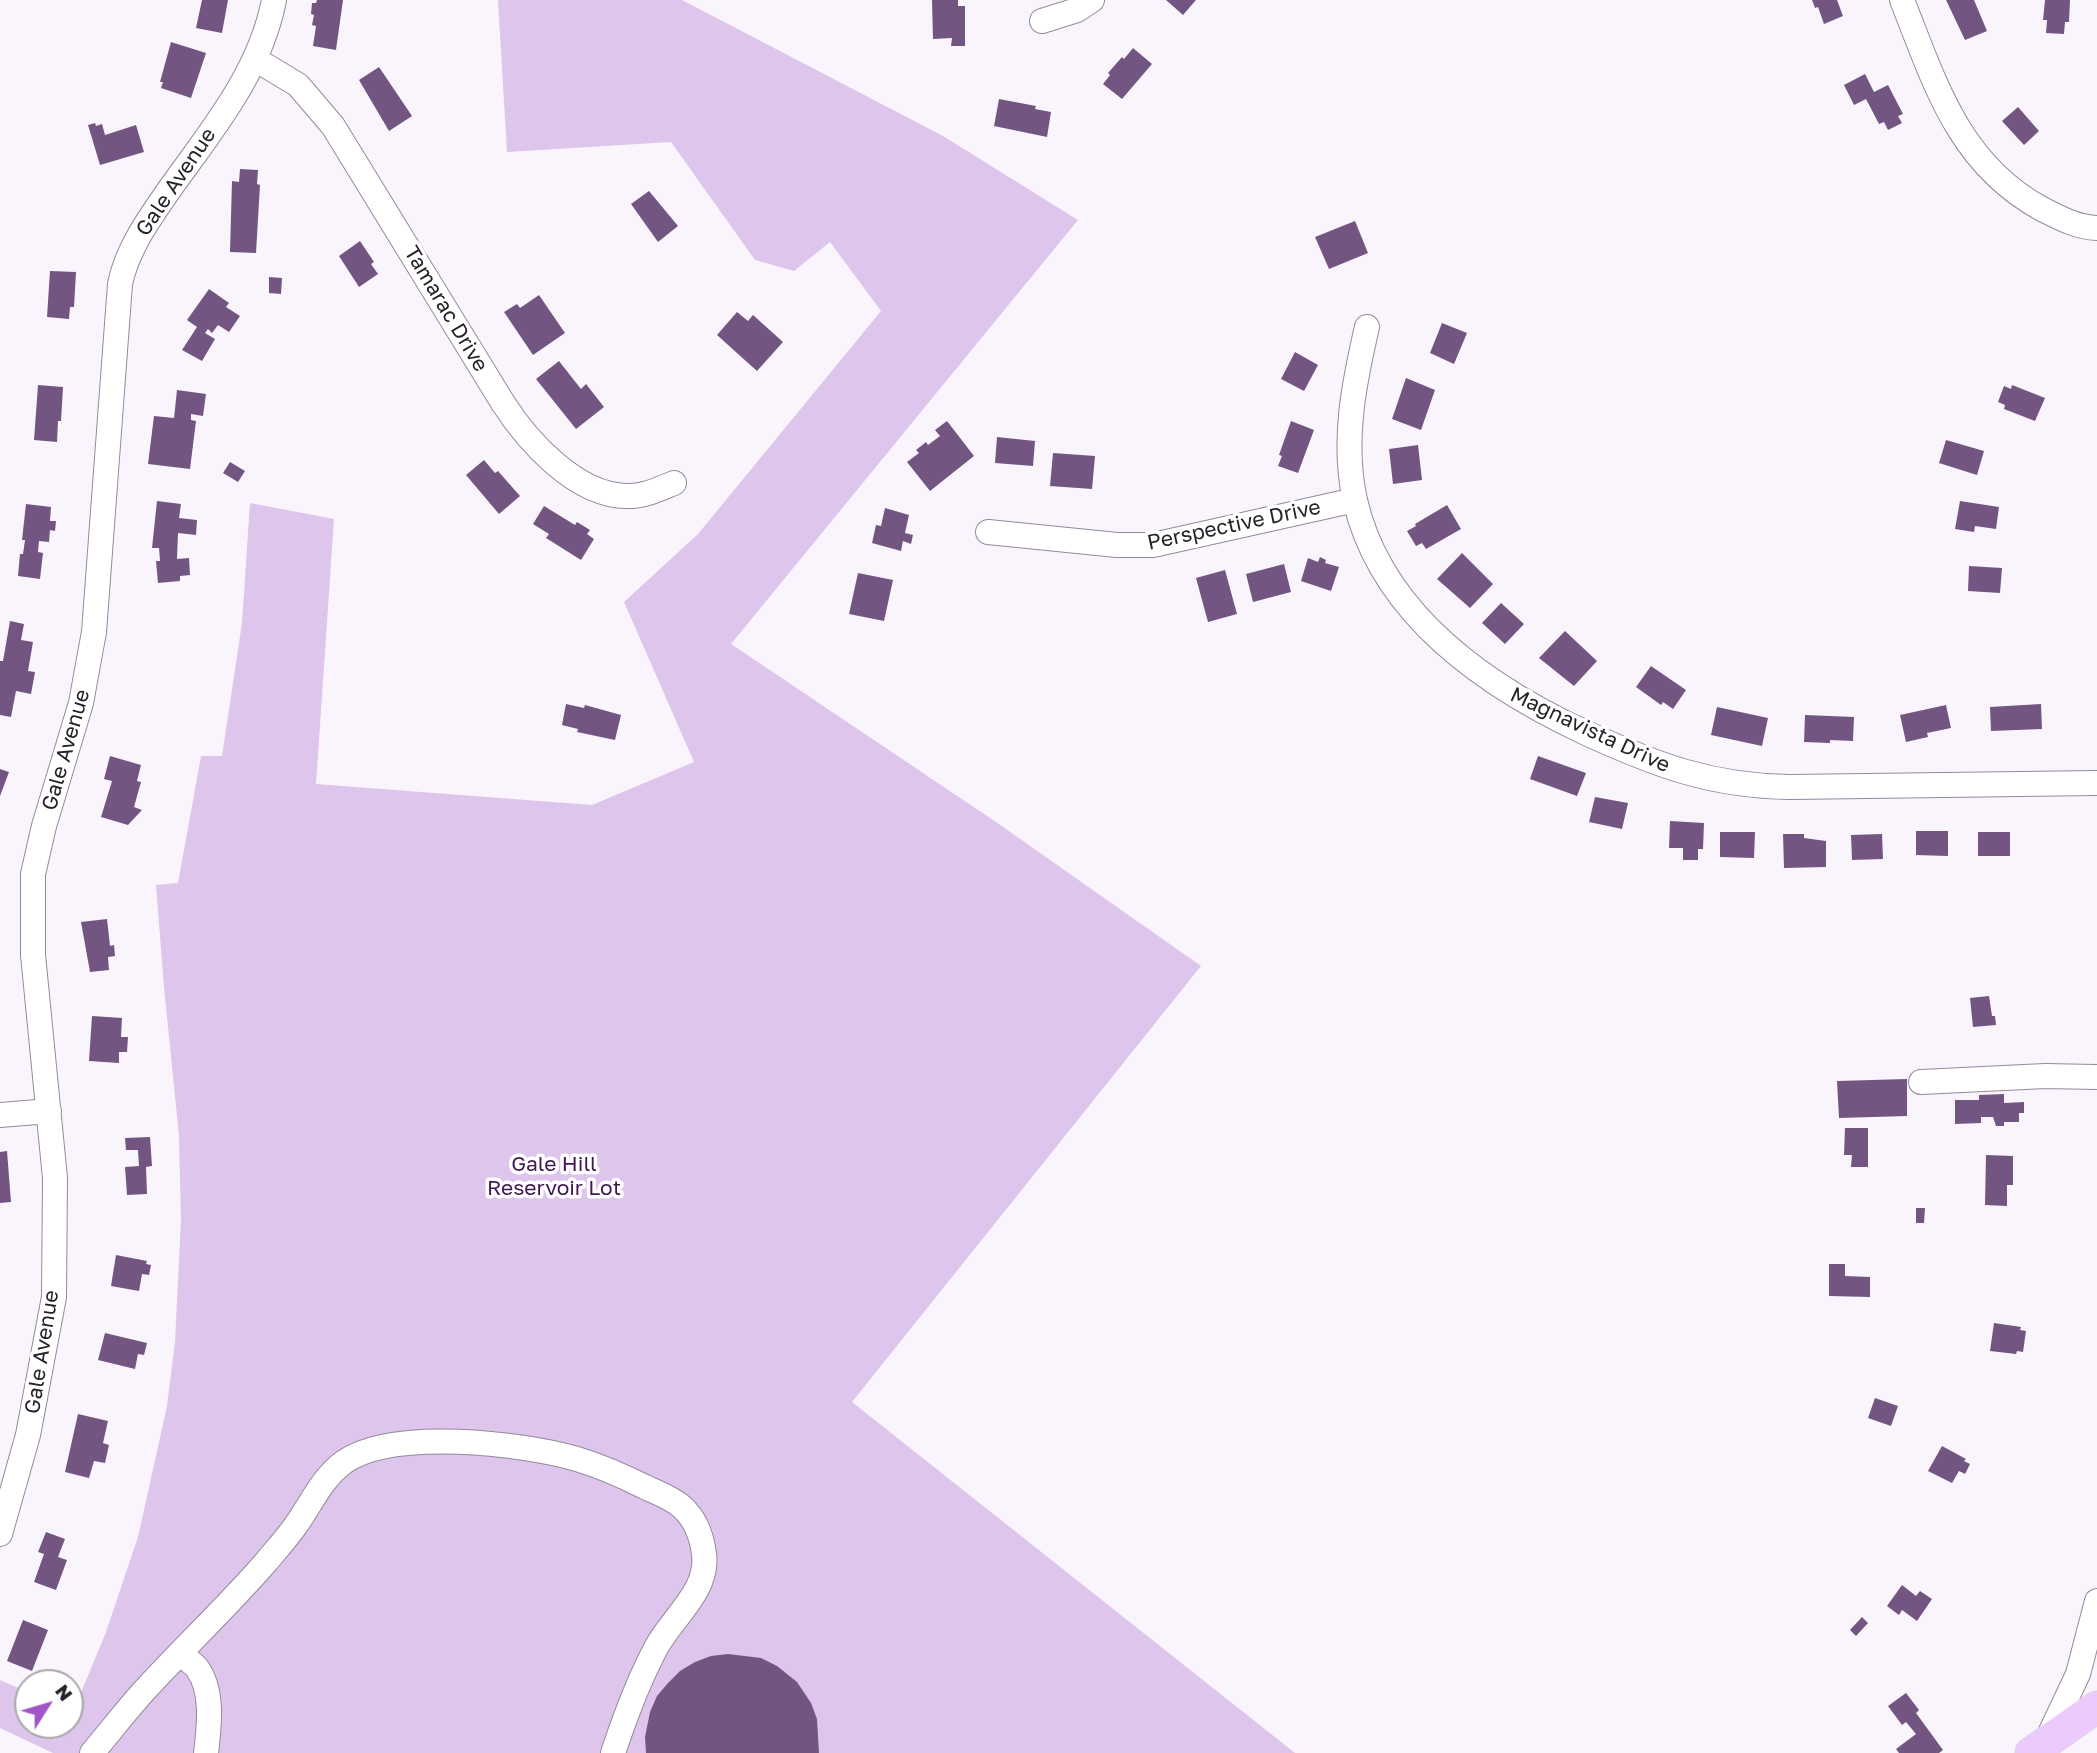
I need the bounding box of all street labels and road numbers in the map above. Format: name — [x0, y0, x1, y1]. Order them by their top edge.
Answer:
street label: Gale Avenue — [131, 123, 221, 241]
street label: Tamarac Drive — [399, 242, 493, 376]
street label: Perspective Drive — [1145, 494, 1323, 556]
street label: Magnavista Drive — [1506, 682, 1674, 778]
street label: Gale Avenue — [37, 687, 95, 813]
street label: Gale Avenue — [20, 1288, 64, 1416]

